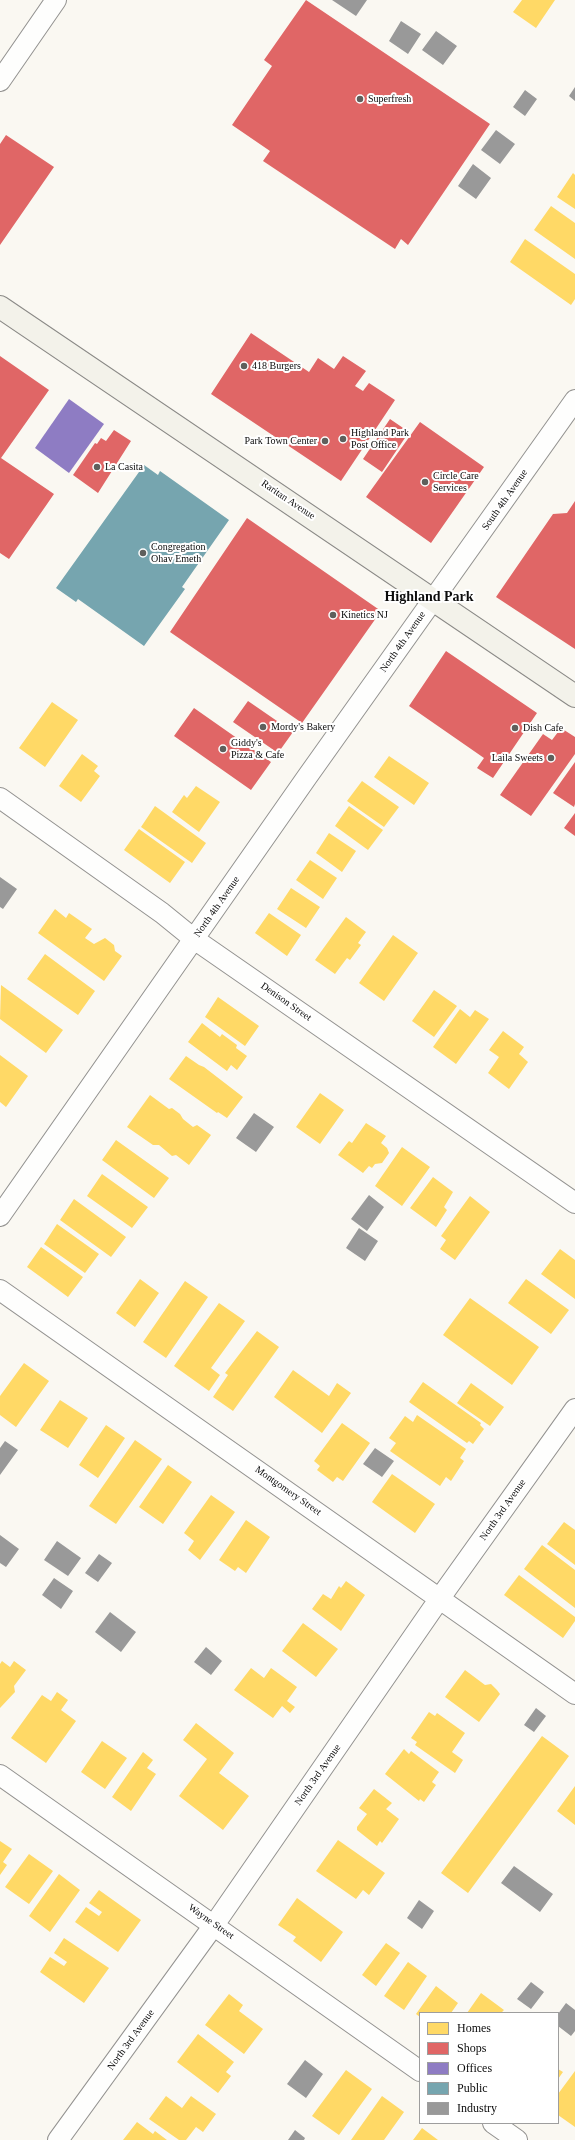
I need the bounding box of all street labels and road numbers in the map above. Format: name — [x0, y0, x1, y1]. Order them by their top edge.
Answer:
street label: South 4th Avenue — [480, 467, 530, 533]
street label: Raritan Avenue — [259, 478, 317, 522]
street label: North 4th Avenue — [378, 609, 428, 675]
street label: North 4th Avenue — [192, 874, 242, 940]
street label: Denison Street — [258, 980, 314, 1024]
street label: Montgomery Street — [253, 1464, 323, 1518]
street label: North 3rd Avenue — [477, 1477, 529, 1543]
street label: North 3rd Avenue — [292, 1742, 344, 1808]
street label: Wayne Street — [186, 1902, 236, 1942]
street label: North 3rd Avenue — [105, 2007, 157, 2073]

